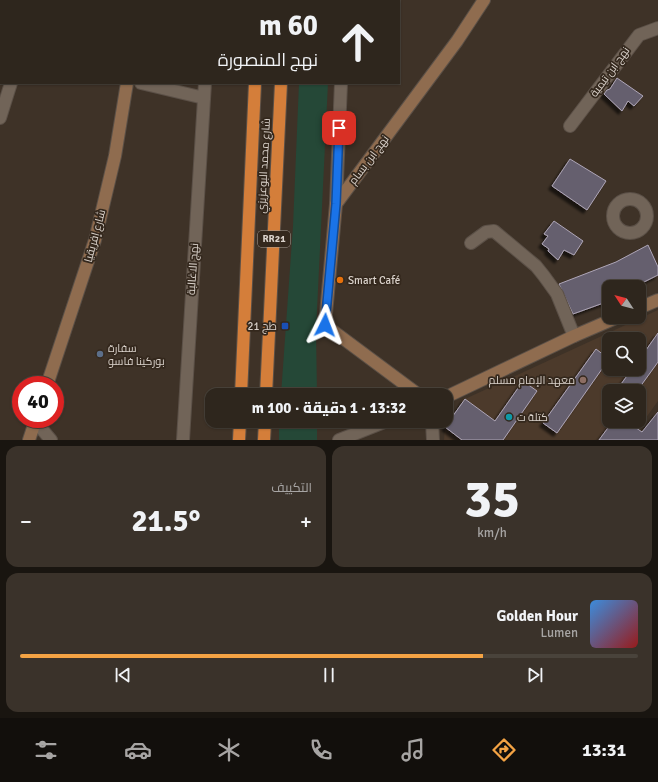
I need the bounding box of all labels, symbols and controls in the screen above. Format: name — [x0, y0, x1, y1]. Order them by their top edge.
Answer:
text: 60 m — [259, 9, 318, 43]
icon: ahead — [332, 16, 384, 68]
street label: نهج ابن تيمية — [587, 44, 633, 100]
text: نهج المنصورة — [218, 49, 318, 71]
pin — [322, 111, 356, 145]
icon: arrive — [328, 117, 350, 139]
street label: شارع محمد البوعزيزي — [255, 118, 275, 214]
street label: نهج ابن بسام — [346, 133, 392, 188]
street label: شارع إفريقيا — [82, 208, 109, 264]
road number: RR21 — [258, 231, 290, 247]
street label: نهج الاغالبة — [185, 243, 202, 295]
place label: Smart Café — [348, 274, 400, 287]
marker: Smart Café — [335, 275, 345, 285]
north arrow — [602, 280, 646, 324]
map controls — [602, 280, 646, 428]
position arrow — [304, 304, 346, 346]
place label: طج 21 — [248, 320, 277, 334]
marker: طج 21 — [280, 321, 290, 331]
button: search — [602, 332, 646, 376]
place label: سفارة بوركينا فاسو — [108, 342, 165, 368]
marker: سفارة بوركينا فاسو — [95, 349, 105, 359]
place label: معهد الإمام مسلم — [489, 374, 575, 388]
marker: معهد الإمام مسلم — [578, 375, 588, 385]
speed limit sign: 40 — [12, 376, 64, 428]
button: layers — [602, 384, 646, 428]
text: 13:32 · 1 دقيقة · 100 m — [252, 399, 406, 417]
place label: كتلة ت — [517, 411, 548, 424]
marker: كتلة ت — [504, 412, 514, 422]
text: 35 — [464, 467, 520, 531]
text: التكييف — [271, 480, 312, 496]
text: 21.5° — [131, 503, 201, 540]
text: − — [20, 508, 32, 535]
text: + — [300, 508, 312, 535]
text: km/h — [477, 525, 507, 541]
text: Golden Hour — [496, 607, 578, 625]
text: Lumen — [540, 625, 578, 641]
icon: previous — [112, 664, 134, 686]
icon: pause — [318, 664, 340, 686]
icon: next — [524, 664, 546, 686]
icon: filters — [32, 736, 60, 764]
icon: car — [124, 736, 152, 764]
icon: climate — [215, 736, 243, 764]
icon: phone — [307, 736, 335, 764]
icon: music — [399, 736, 427, 764]
icon: directions — [490, 736, 518, 764]
text: 13:31 — [582, 739, 626, 761]

